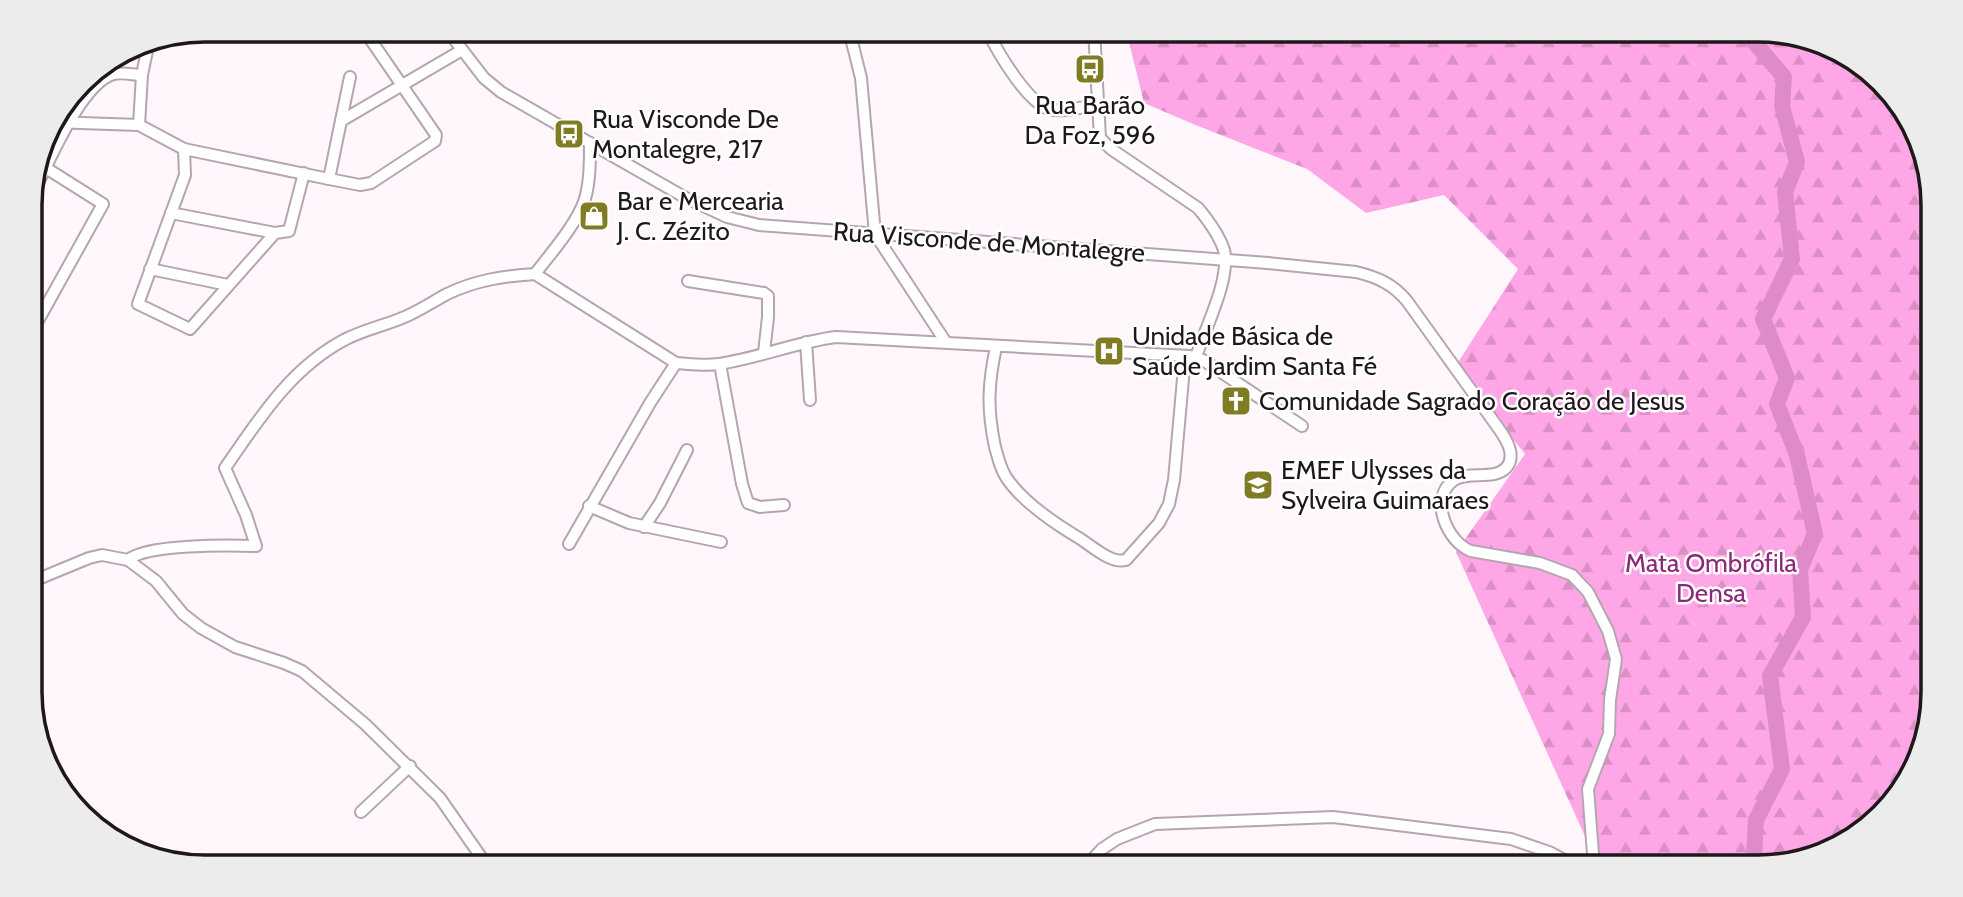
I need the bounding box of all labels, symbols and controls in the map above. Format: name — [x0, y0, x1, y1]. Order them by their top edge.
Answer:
bus stop icon: Rua Barão Da Foz, 596 — [1073, 52, 1107, 86]
place label: Rua Barão Da Foz, 596 — [1025, 89, 1155, 151]
place label: Rua Visconde De Montalegre, 217 — [592, 103, 779, 165]
bus stop icon: Rua Visconde De Montalegre, 217 — [552, 117, 586, 151]
place label: Bar e Mercearia J. C. Zézito — [616, 185, 784, 247]
shop icon: Bar e Mercearia J. C. Zézito — [577, 199, 611, 233]
street label: Rua Visconde de Montalegre — [832, 215, 1146, 269]
place label: Unidade Básica de Saúde Jardim Santa Fé — [1132, 320, 1377, 382]
hospital icon: Unidade Básica de Saúde Jardim Santa Fé — [1092, 334, 1126, 368]
church icon: Comunidade Sagrado Coração de Jesus — [1219, 384, 1253, 418]
place label: Comunidade Sagrado Coração de Jesus — [1259, 385, 1685, 417]
place label: EMEF Ulysses da Sylveira Guimaraes — [1281, 454, 1489, 516]
school or university icon: EMEF Ulysses da Sylveira Guimaraes — [1241, 468, 1275, 502]
park label: Mata Ombrófila Densa — [1625, 547, 1798, 609]

